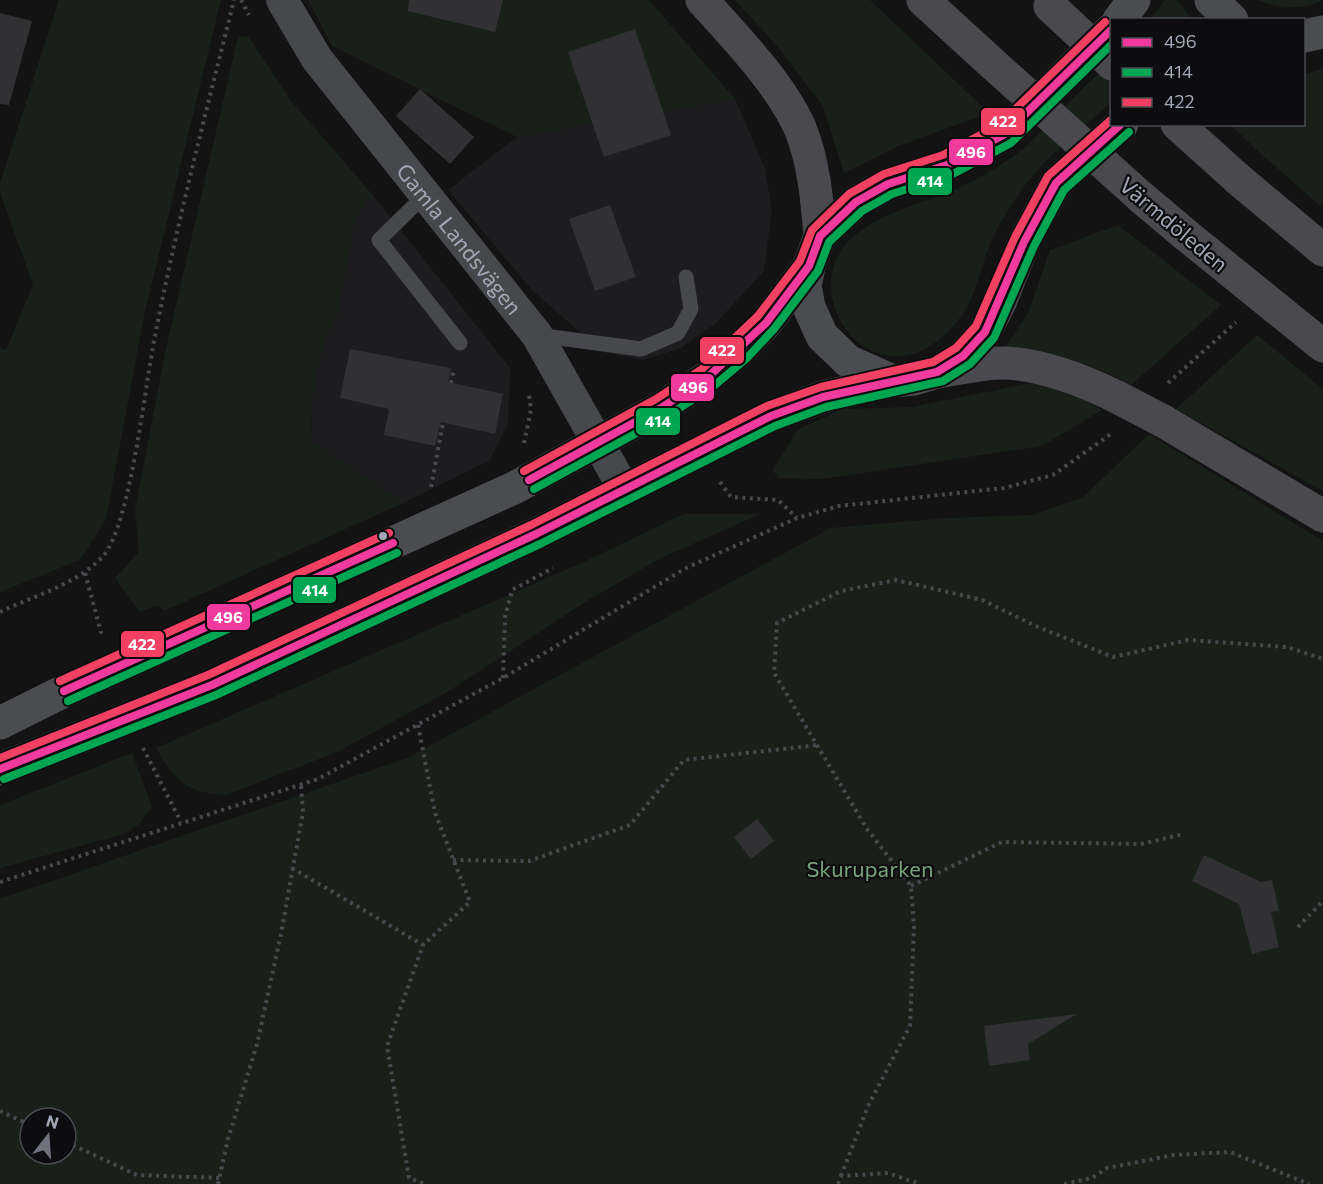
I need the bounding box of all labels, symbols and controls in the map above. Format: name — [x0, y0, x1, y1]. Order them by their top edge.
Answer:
legend — [1110, 18, 1305, 126]
text: 496 — [1164, 30, 1197, 52]
text: 414 — [1164, 60, 1193, 82]
text: 422 — [1164, 90, 1195, 112]
line badge: 422 — [980, 107, 1026, 136]
text: 422 — [989, 111, 1017, 130]
line badge: 496 — [948, 138, 994, 166]
text: 496 — [956, 142, 986, 161]
street label: Gamla Landsvägen — [392, 157, 528, 319]
line badge: 414 — [907, 167, 953, 196]
text: 414 — [917, 171, 943, 190]
street label: Värmdöleden — [1114, 171, 1234, 277]
line badge: 422 — [699, 336, 745, 365]
text: 422 — [708, 340, 736, 359]
line badge: 496 — [670, 373, 715, 402]
text: 496 — [678, 377, 708, 396]
line badge: 414 — [635, 407, 681, 436]
text: 414 — [645, 411, 671, 430]
unlabelled marker — [377, 530, 389, 542]
line badge: 414 — [292, 576, 337, 604]
text: 414 — [302, 580, 328, 599]
line badge: 496 — [206, 603, 251, 631]
text: 496 — [213, 607, 243, 626]
line badge: 422 — [120, 630, 165, 658]
text: 422 — [128, 634, 156, 653]
park label: Skuruparken — [806, 855, 934, 882]
north arrow — [18, 1106, 78, 1166]
text: N — [44, 1110, 61, 1132]

